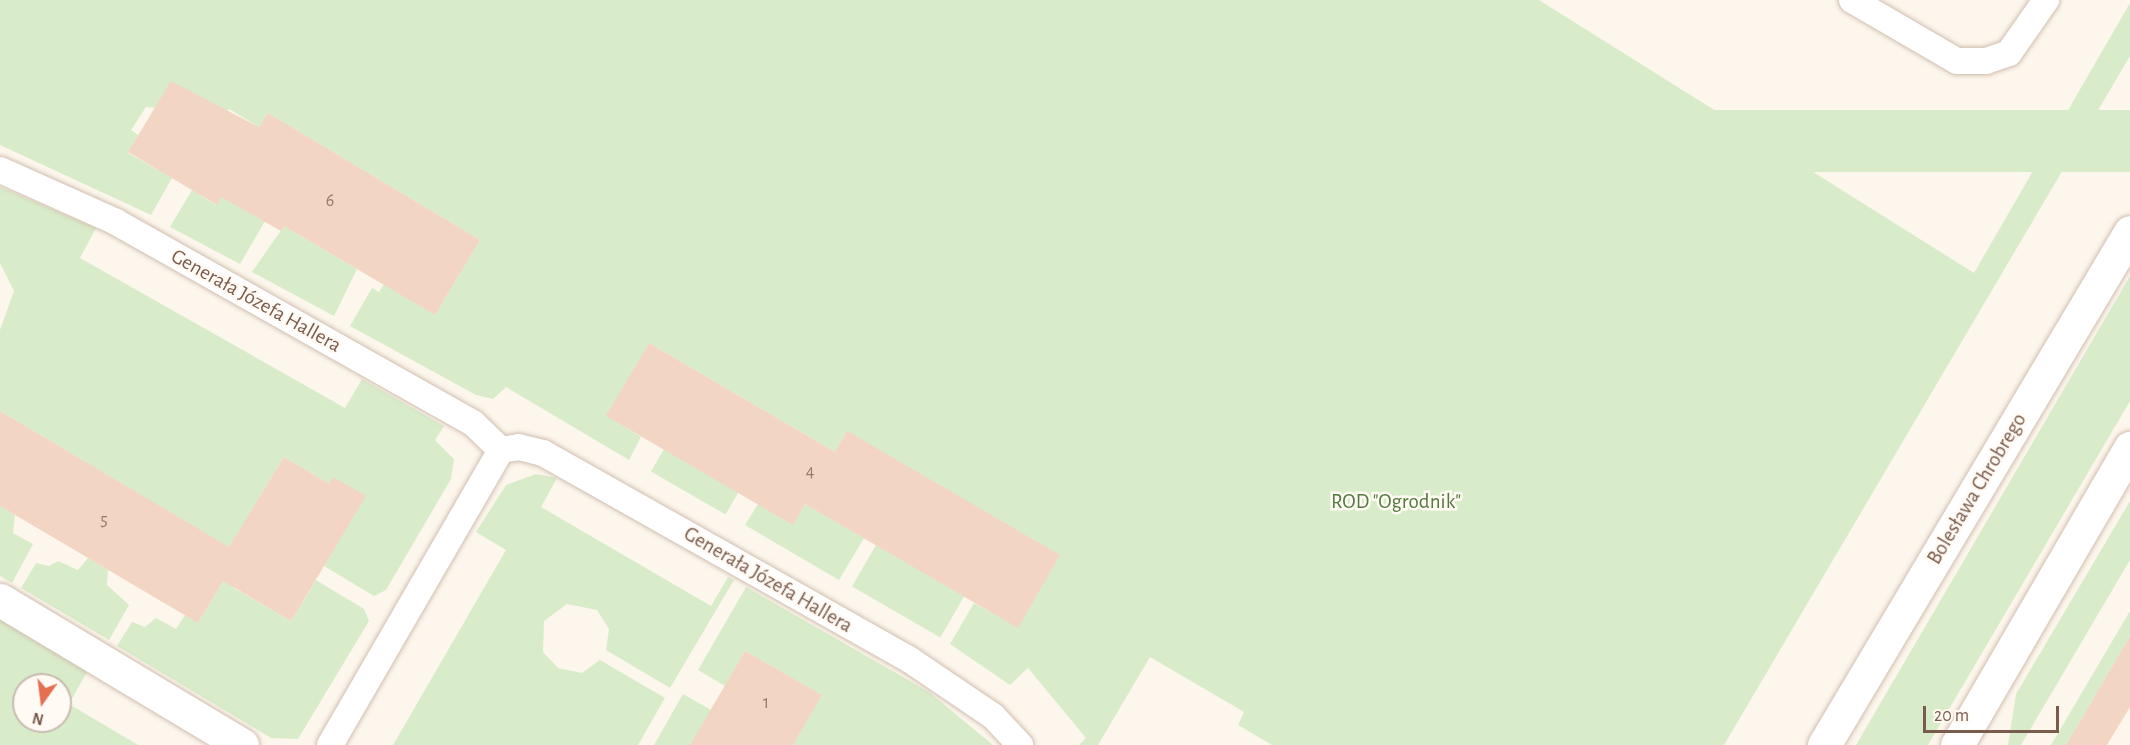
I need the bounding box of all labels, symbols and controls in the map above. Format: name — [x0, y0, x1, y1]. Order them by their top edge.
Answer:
house number: 6 — [326, 190, 334, 212]
street label: Generała Józefa Hallera — [166, 244, 346, 358]
street label: Bolesława Chrobrego — [1922, 409, 2032, 569]
house number: 4 — [806, 461, 814, 483]
park label: ROD "Ogrodnik" — [1331, 489, 1461, 515]
house number: 5 — [100, 509, 108, 531]
street label: Generała Józefa Hallera — [679, 521, 857, 639]
north arrow — [12, 673, 72, 733]
house number: 1 — [763, 692, 769, 714]
scale bar — [1926, 694, 2062, 732]
text: 20 m — [1934, 707, 1969, 725]
text: N — [31, 709, 45, 728]

